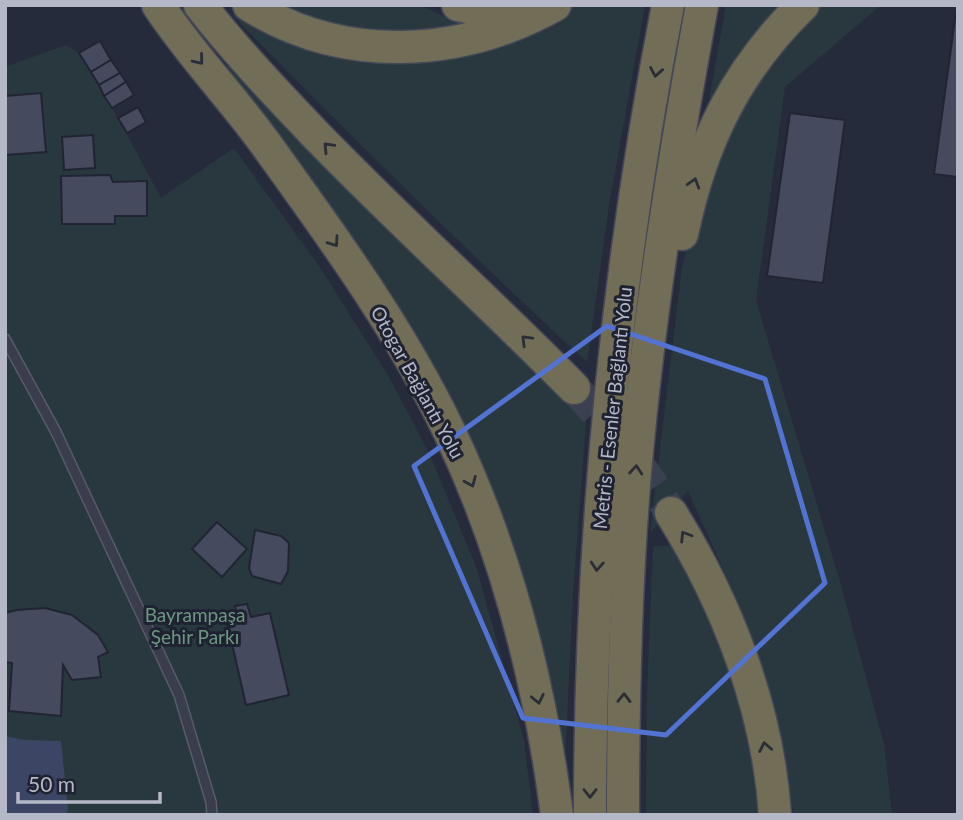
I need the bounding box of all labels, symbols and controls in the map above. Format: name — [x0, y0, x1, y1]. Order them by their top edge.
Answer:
one-way arrow — [191, 51, 203, 64]
one-way arrow — [649, 66, 664, 78]
one-way arrow — [323, 142, 336, 155]
one-way arrow — [686, 177, 701, 189]
one-way arrow — [326, 235, 339, 248]
street label: Metris - Esenler Bağlantı Yolu — [588, 286, 636, 530]
street label: Otogar Bağlantı Yolu — [367, 302, 469, 462]
one-way arrow — [522, 335, 535, 348]
one-way arrow — [628, 465, 643, 476]
one-way arrow — [463, 475, 477, 487]
one-way arrow — [681, 530, 694, 543]
one-way arrow — [590, 560, 605, 571]
park label: Bayrampaşa Şehir Parkı — [145, 603, 245, 648]
one-way arrow — [616, 692, 632, 702]
one-way arrow — [530, 693, 544, 705]
one-way arrow — [758, 741, 773, 753]
scale bar — [18, 760, 159, 804]
text: 50 m — [28, 771, 75, 796]
one-way arrow — [582, 788, 598, 799]

